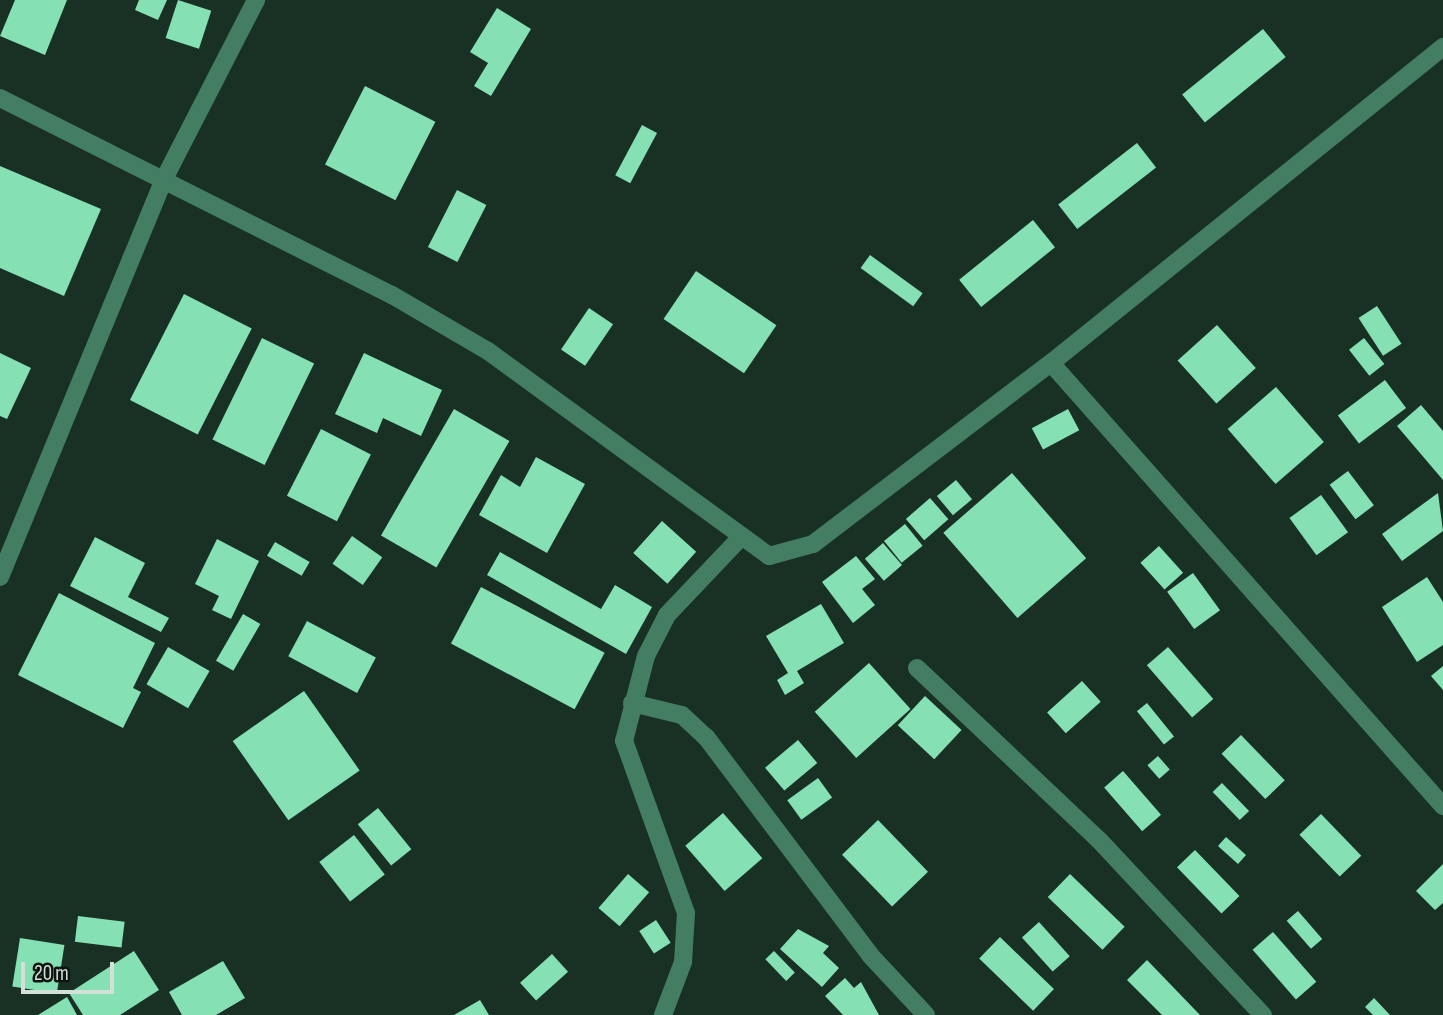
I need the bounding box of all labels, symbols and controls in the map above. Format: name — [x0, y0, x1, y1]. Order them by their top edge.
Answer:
scale bar — [24, 948, 117, 992]
text: 20 m — [34, 961, 69, 986]

